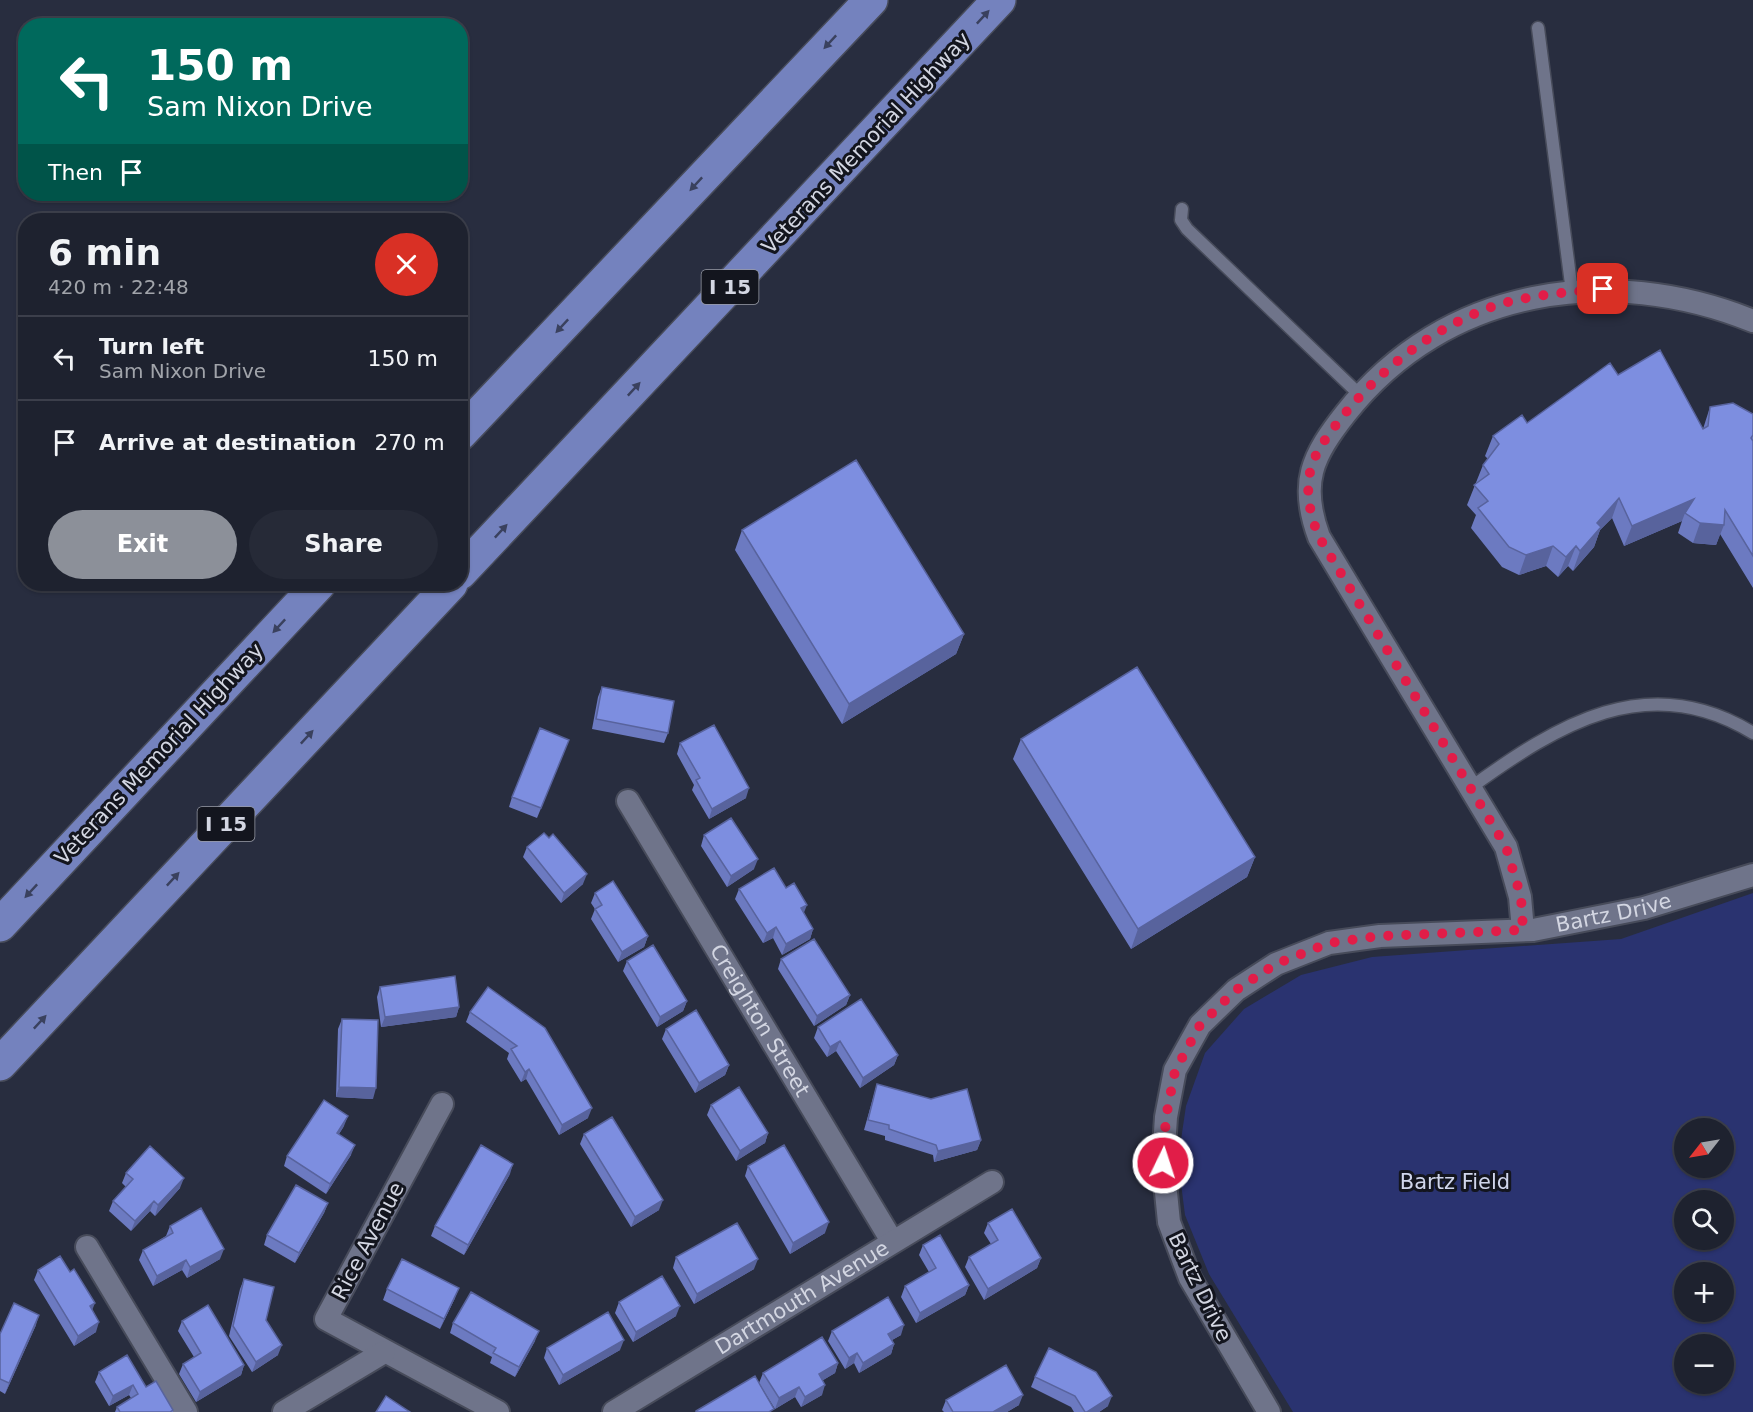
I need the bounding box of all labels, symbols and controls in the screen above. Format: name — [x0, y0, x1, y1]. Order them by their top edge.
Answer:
one-way arrow — [976, 10, 990, 24]
street label: Veterans Memorial Highway — [757, 27, 975, 259]
one-way arrow — [824, 35, 838, 49]
text: 150 m — [147, 41, 293, 90]
icon: left — [48, 42, 126, 120]
text: Sam Nixon Drive — [147, 91, 373, 122]
icon: arrive — [115, 156, 148, 189]
text: Then — [48, 160, 103, 185]
one-way arrow — [690, 177, 704, 191]
text: 6 min — [48, 232, 161, 273]
button: close — [375, 233, 438, 296]
pin — [1577, 263, 1628, 314]
road number: I 15 — [702, 270, 758, 304]
icon: arrive — [1586, 272, 1619, 305]
text: 420 m · 22:48 — [48, 275, 189, 299]
one-way arrow — [556, 319, 570, 333]
text: Turn left — [99, 334, 204, 359]
icon: left — [48, 342, 81, 375]
text: 150 m — [368, 346, 438, 371]
text: Sam Nixon Drive — [99, 359, 266, 383]
one-way arrow — [627, 381, 641, 396]
icon: arrive — [48, 426, 81, 459]
text: Arrive at destination — [99, 430, 356, 455]
text: 270 m — [374, 430, 445, 455]
button: Exit — [48, 510, 237, 579]
button: Share — [249, 510, 438, 579]
one-way arrow — [493, 524, 507, 538]
one-way arrow — [273, 618, 286, 633]
street label: Veterans Memorial Highway — [50, 638, 268, 870]
one-way arrow — [300, 730, 314, 745]
road number: I 15 — [198, 807, 254, 841]
one-way arrow — [166, 873, 180, 887]
one-way arrow — [24, 884, 38, 899]
street label: Bartz Drive — [1554, 888, 1674, 937]
street label: Creighton Street — [705, 940, 815, 1101]
one-way arrow — [33, 1014, 47, 1029]
north arrow — [1674, 1118, 1734, 1178]
map controls — [1674, 1118, 1734, 1394]
position arrow — [1131, 1131, 1195, 1195]
park label: Bartz Field — [1400, 1170, 1510, 1194]
street label: Rice Avenue — [327, 1178, 409, 1304]
button: search — [1674, 1190, 1734, 1250]
street label: Bartz Drive — [1163, 1229, 1237, 1345]
street label: Dartmouth Avenue — [711, 1236, 893, 1360]
button: + — [1674, 1262, 1734, 1322]
button: − — [1674, 1334, 1734, 1394]

